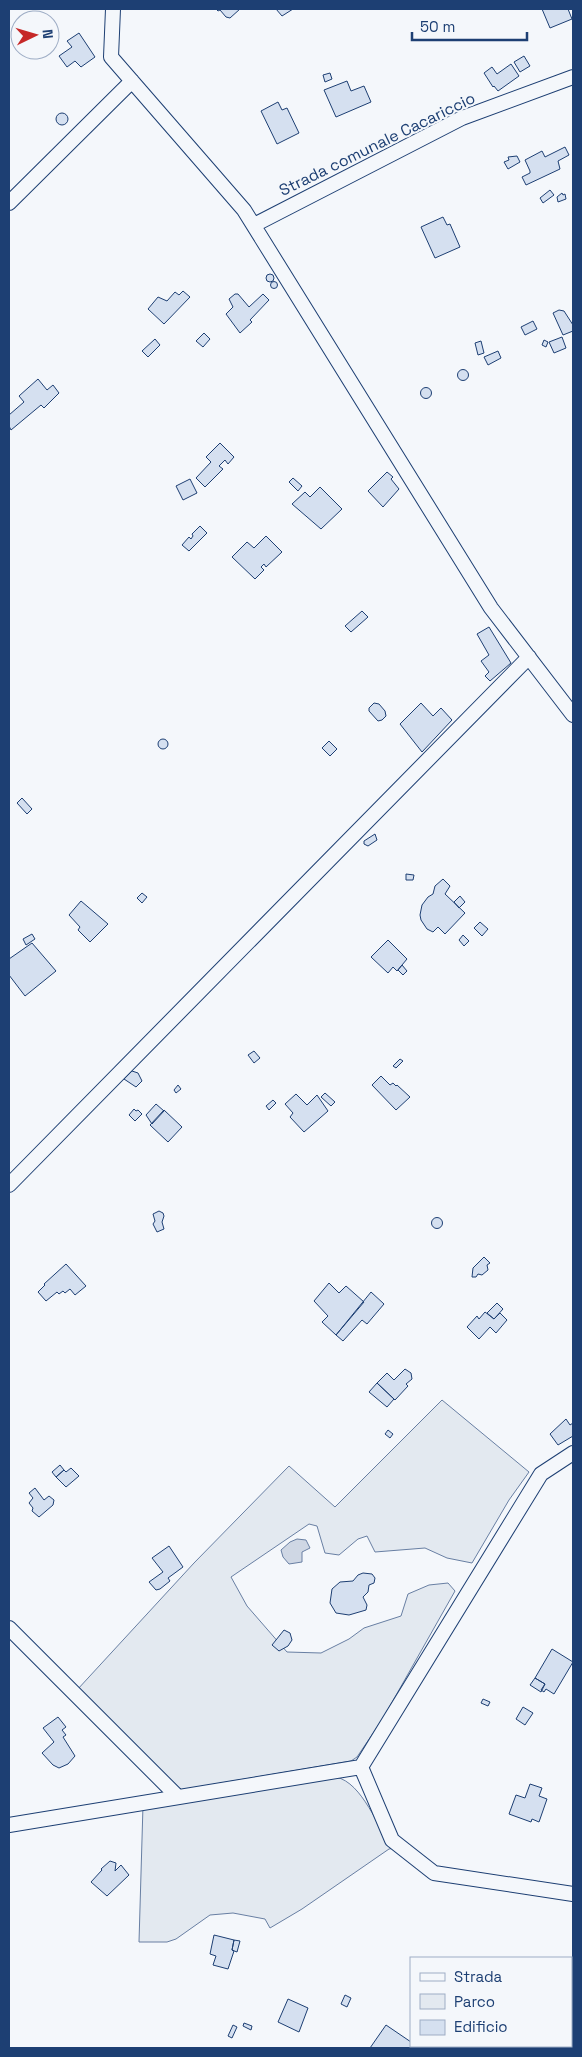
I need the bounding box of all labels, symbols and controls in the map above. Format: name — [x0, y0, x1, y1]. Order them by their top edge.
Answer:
north arrow — [10, 10, 60, 60]
scale bar — [412, 10, 527, 42]
text: 50 m — [420, 17, 455, 36]
text: N — [39, 28, 57, 39]
street label: Strada comunale Cacariccio — [275, 87, 479, 201]
legend — [410, 1957, 572, 2047]
text: Strada — [454, 1967, 503, 1986]
text: Parco — [454, 1992, 495, 2011]
text: Edificio — [454, 2017, 508, 2036]

